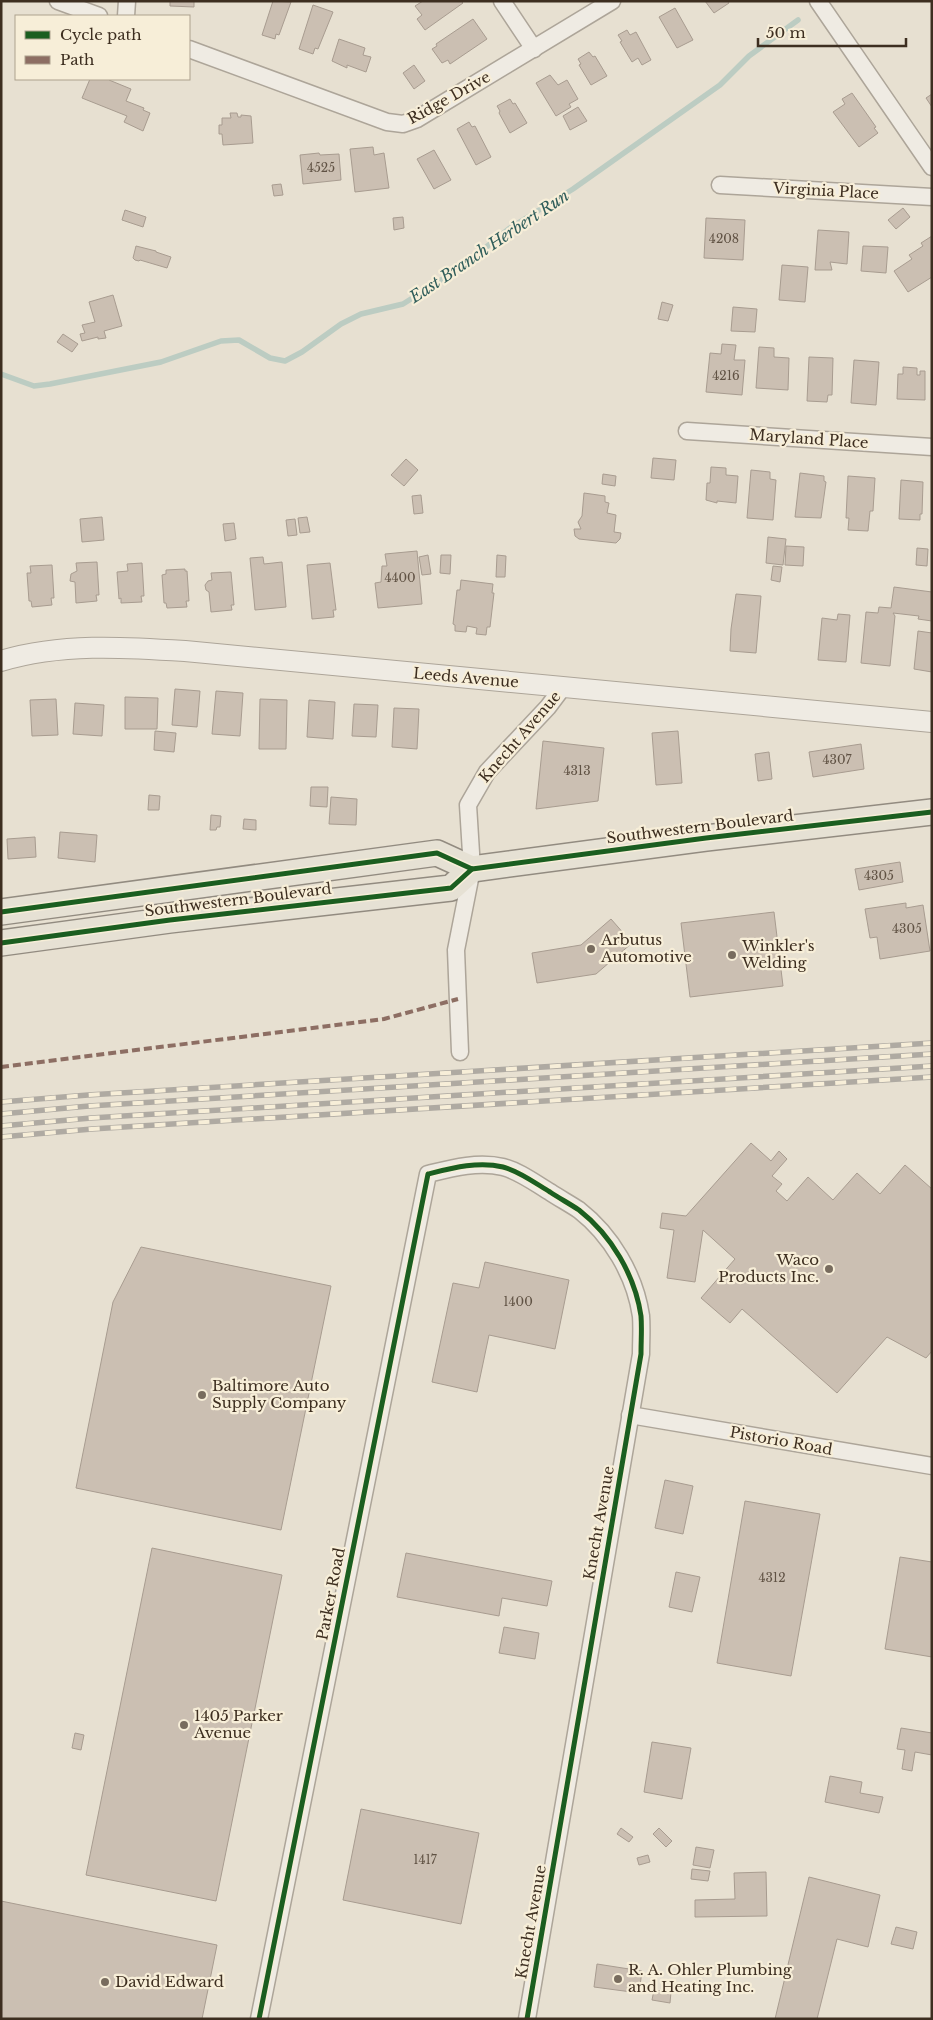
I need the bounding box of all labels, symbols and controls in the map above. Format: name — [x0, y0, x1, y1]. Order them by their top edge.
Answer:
legend — [15, 15, 190, 80]
scale bar — [758, 15, 906, 47]
text: 50 m — [766, 23, 806, 42]
text: Cycle path — [60, 25, 142, 44]
text: Path — [60, 50, 94, 69]
street label: Ridge Drive — [404, 67, 493, 128]
house number: 4525 — [307, 160, 335, 175]
street label: Virginia Place — [772, 178, 879, 203]
water label: East Branch Herbert Run — [405, 185, 573, 307]
house number: 4208 — [709, 231, 739, 246]
house number: 4216 — [712, 368, 740, 383]
street label: Maryland Place — [749, 425, 869, 452]
house number: 4400 — [384, 570, 416, 585]
street label: Leeds Avenue — [412, 663, 520, 692]
street label: Knecht Avenue — [475, 687, 565, 786]
house number: 4307 — [822, 752, 852, 767]
house number: 4313 — [563, 763, 591, 778]
street label: Southwestern Boulevard — [605, 806, 795, 847]
house number: 4305 — [864, 868, 894, 883]
street label: Southwestern Boulevard — [143, 879, 333, 920]
house number: 4305 — [892, 921, 922, 936]
place label: Arbutus Automotive — [600, 930, 692, 966]
place label: Winkler's Welding — [741, 936, 815, 972]
marker: Arbutus Automotive — [585, 943, 597, 955]
marker: Winkler's Welding — [726, 949, 738, 961]
place label: Waco Products Inc. — [718, 1250, 819, 1286]
marker: Waco Products Inc. — [823, 1263, 835, 1275]
house number: 1400 — [503, 1294, 533, 1309]
place label: Baltimore Auto Supply Company — [212, 1376, 347, 1412]
marker: Baltimore Auto Supply Company — [196, 1389, 208, 1401]
street label: Pistorio Road — [728, 1422, 834, 1459]
street label: Knecht Avenue — [579, 1464, 618, 1581]
street label: Parker Road — [312, 1546, 349, 1642]
house number: 4312 — [758, 1570, 786, 1585]
place label: 1405 Parker Avenue — [193, 1706, 284, 1742]
marker: 1405 Parker Avenue — [178, 1719, 190, 1731]
house number: 1417 — [413, 1852, 438, 1867]
street label: Knecht Avenue — [511, 1863, 550, 1980]
place label: R. A. Ohler Plumbing and Heating Inc. — [628, 1960, 793, 1996]
place label: David Edward — [115, 1972, 224, 1991]
marker: R. A. Ohler Plumbing and Heating Inc. — [612, 1973, 624, 1985]
marker: David Edward — [99, 1976, 111, 1988]

